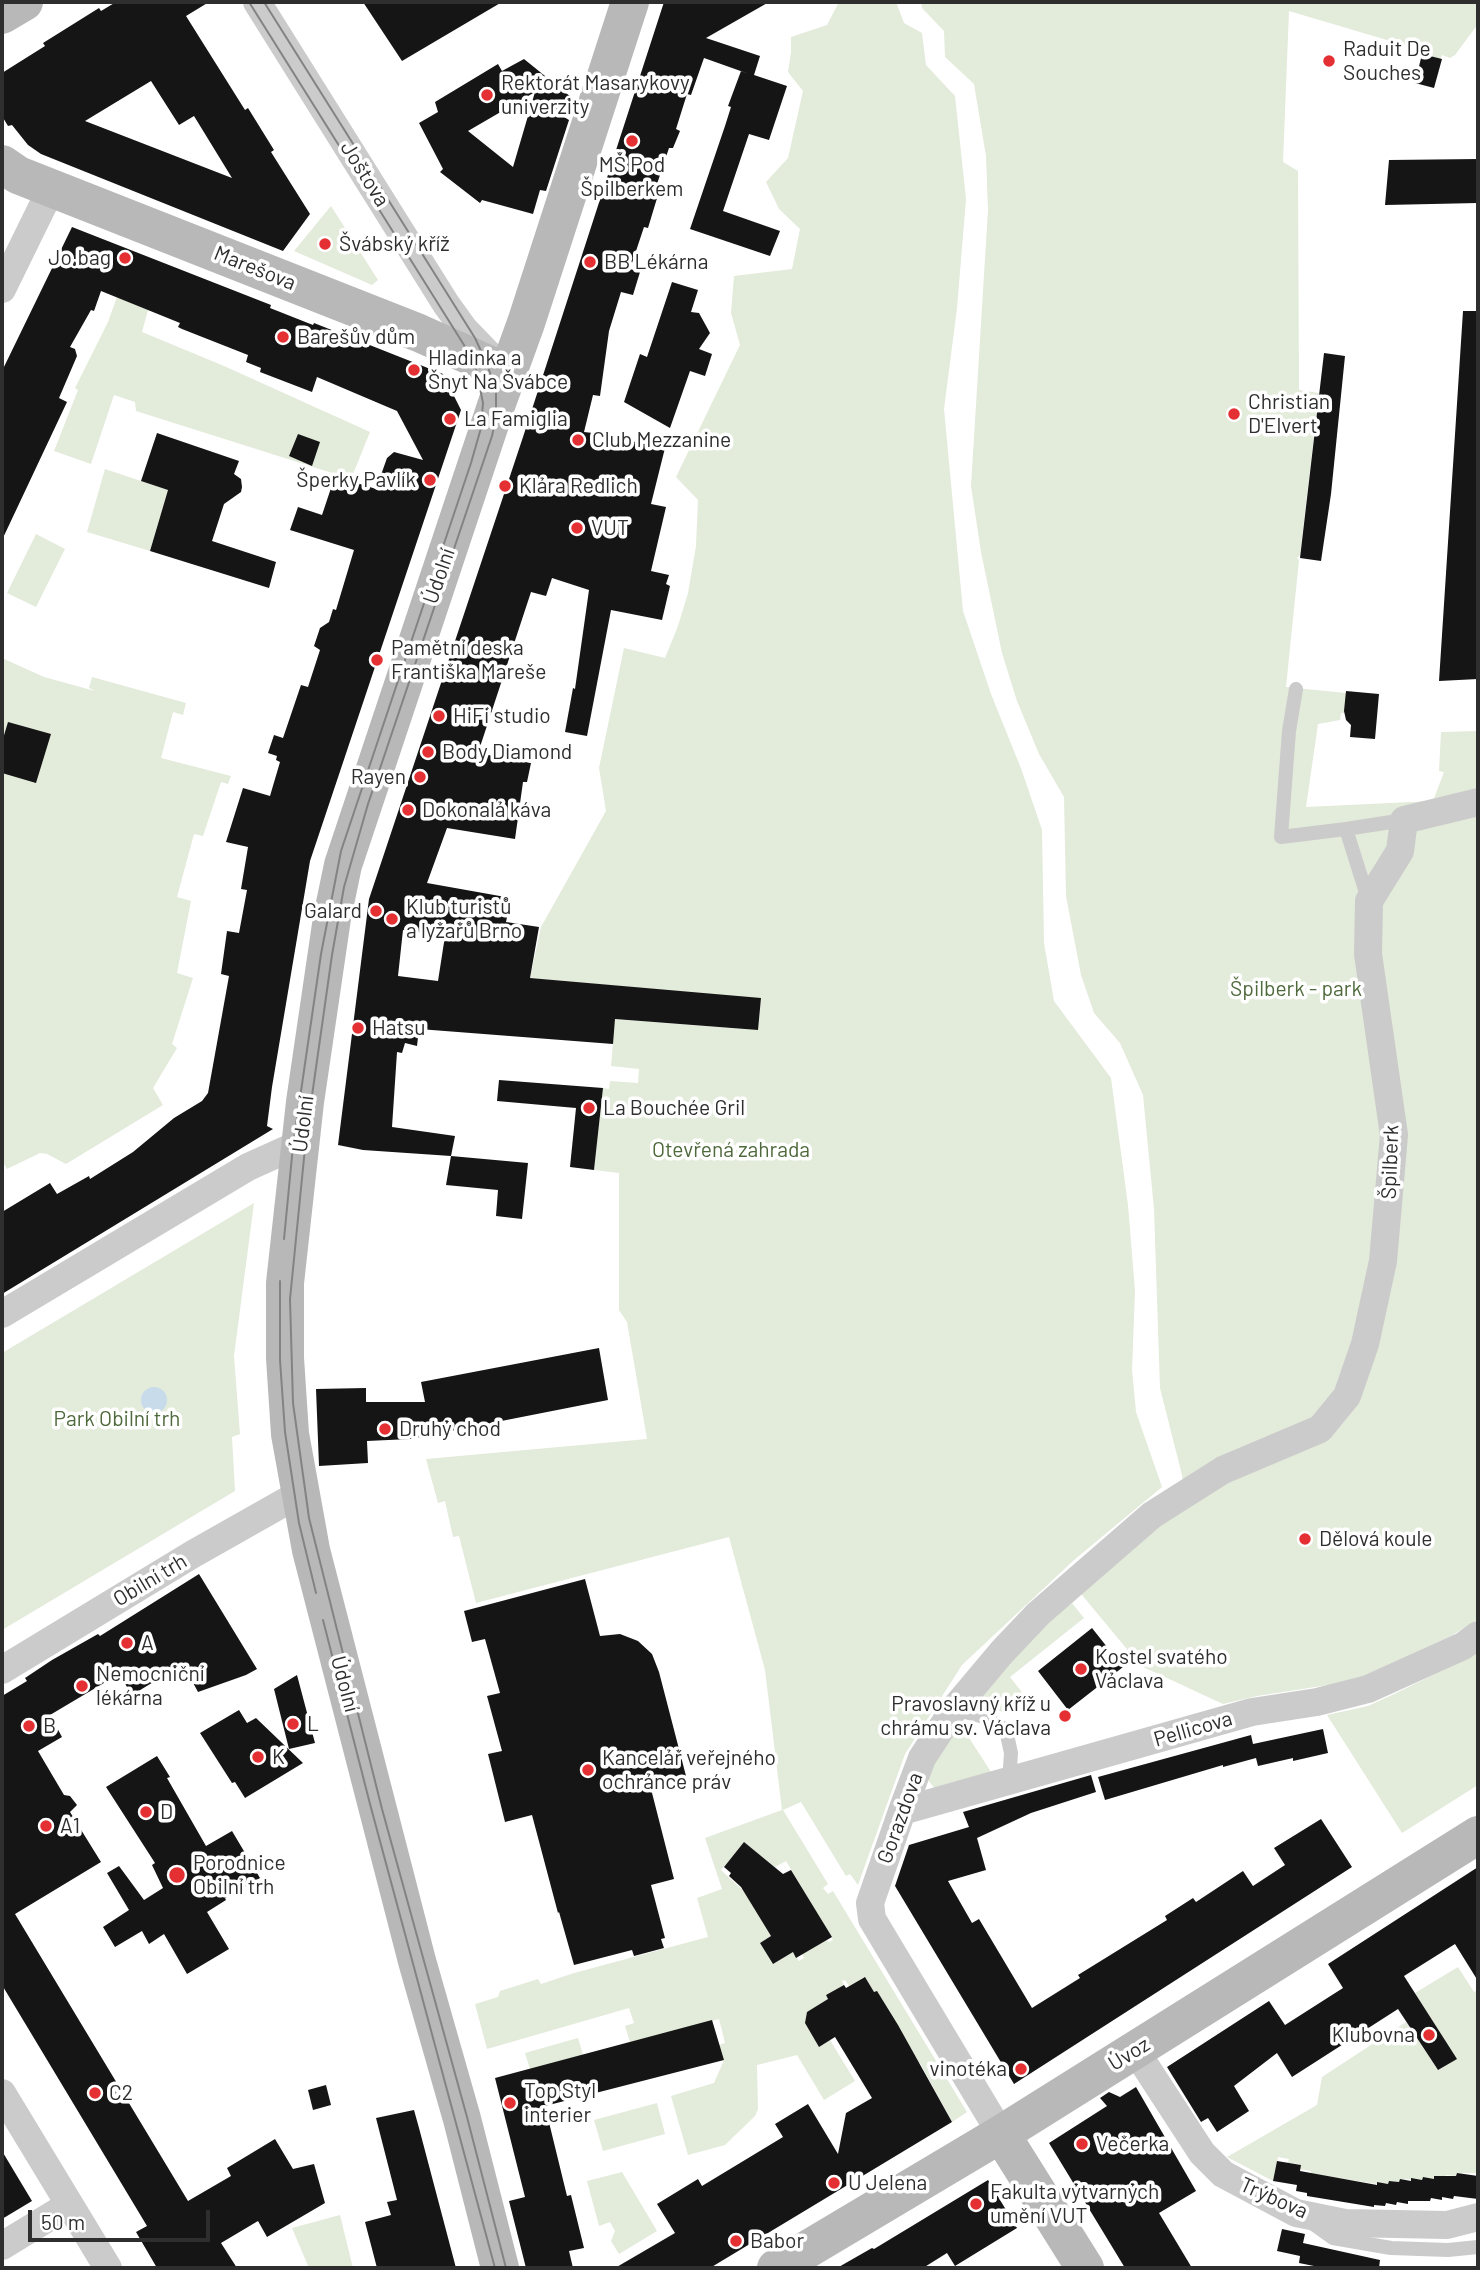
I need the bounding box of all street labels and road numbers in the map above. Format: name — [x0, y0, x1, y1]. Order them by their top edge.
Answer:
street label: Joštova — [335, 137, 395, 211]
street label: Marešova — [210, 240, 300, 296]
street label: Údolní — [418, 545, 460, 607]
street label: Údolní — [287, 1094, 319, 1154]
street label: Špilberk — [1376, 1124, 1404, 1200]
street label: Obilní trh — [109, 1548, 191, 1612]
street label: Údolní — [325, 1653, 365, 1715]
street label: Pellicova — [1151, 1706, 1235, 1752]
street label: Gorazdova — [872, 1769, 928, 1867]
street label: Úvoz — [1104, 2032, 1154, 2076]
street label: Trýbova — [1236, 2172, 1312, 2224]

